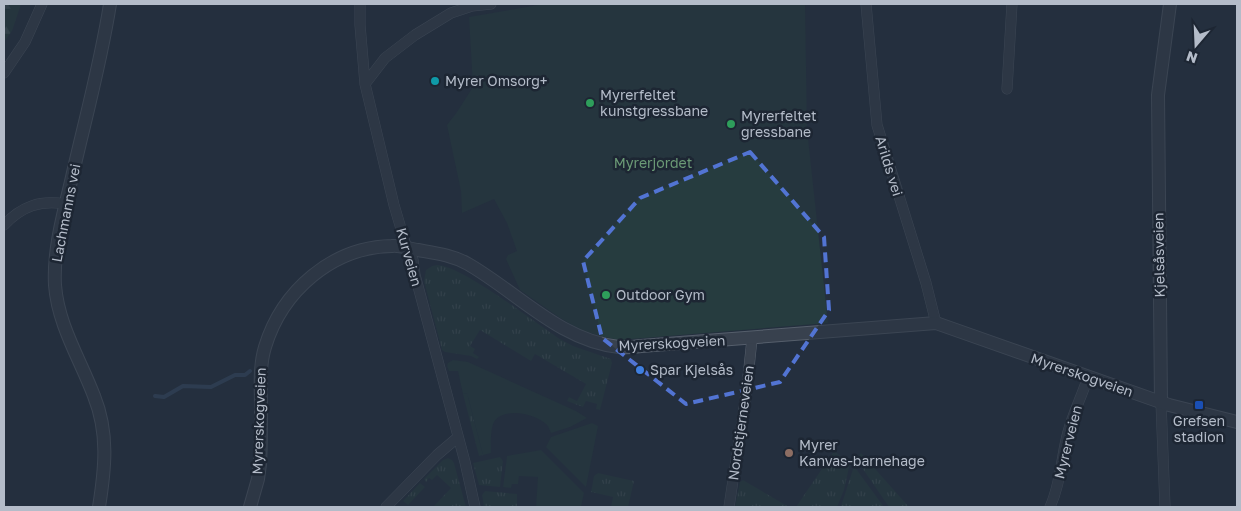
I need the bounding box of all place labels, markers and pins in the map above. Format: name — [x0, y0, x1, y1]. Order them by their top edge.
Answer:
place label: Myrer Omsorg+ — [445, 72, 547, 89]
marker: Myrer Omsorg+ — [429, 75, 441, 87]
place label: Myrerfeltet kunstgressbane — [600, 86, 708, 119]
marker: Myrerfeltet kunstgressbane — [584, 97, 596, 109]
place label: Myrerfeltet gressbane — [741, 107, 817, 140]
marker: Myrerfeltet gressbane — [725, 118, 737, 130]
place label: Outdoor Gym — [616, 286, 705, 303]
marker: Outdoor Gym — [600, 289, 612, 301]
place label: Spar Kjelsås — [650, 361, 733, 378]
marker: Spar Kjelsås — [634, 364, 646, 376]
marker: Grefsen stadion — [1193, 399, 1205, 411]
place label: Grefsen stadion — [1173, 412, 1225, 445]
place label: Myrer Kanvas-barnehage — [799, 436, 925, 469]
marker: Myrer Kanvas-barnehage — [783, 447, 795, 459]

